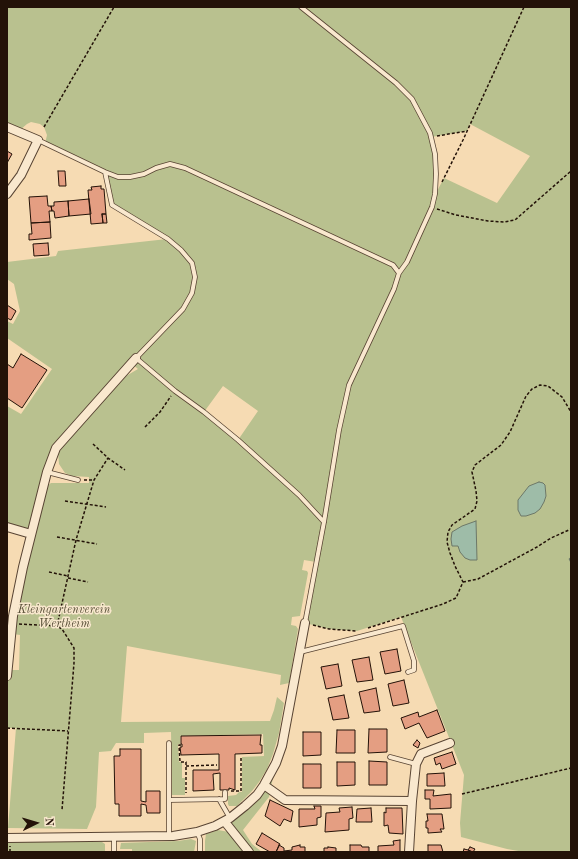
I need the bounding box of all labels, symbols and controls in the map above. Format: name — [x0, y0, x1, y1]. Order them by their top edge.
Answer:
park label: Kleingartenverein Wertheim — [18, 603, 110, 631]
north arrow — [16, 803, 56, 843]
text: N — [43, 817, 54, 827]

